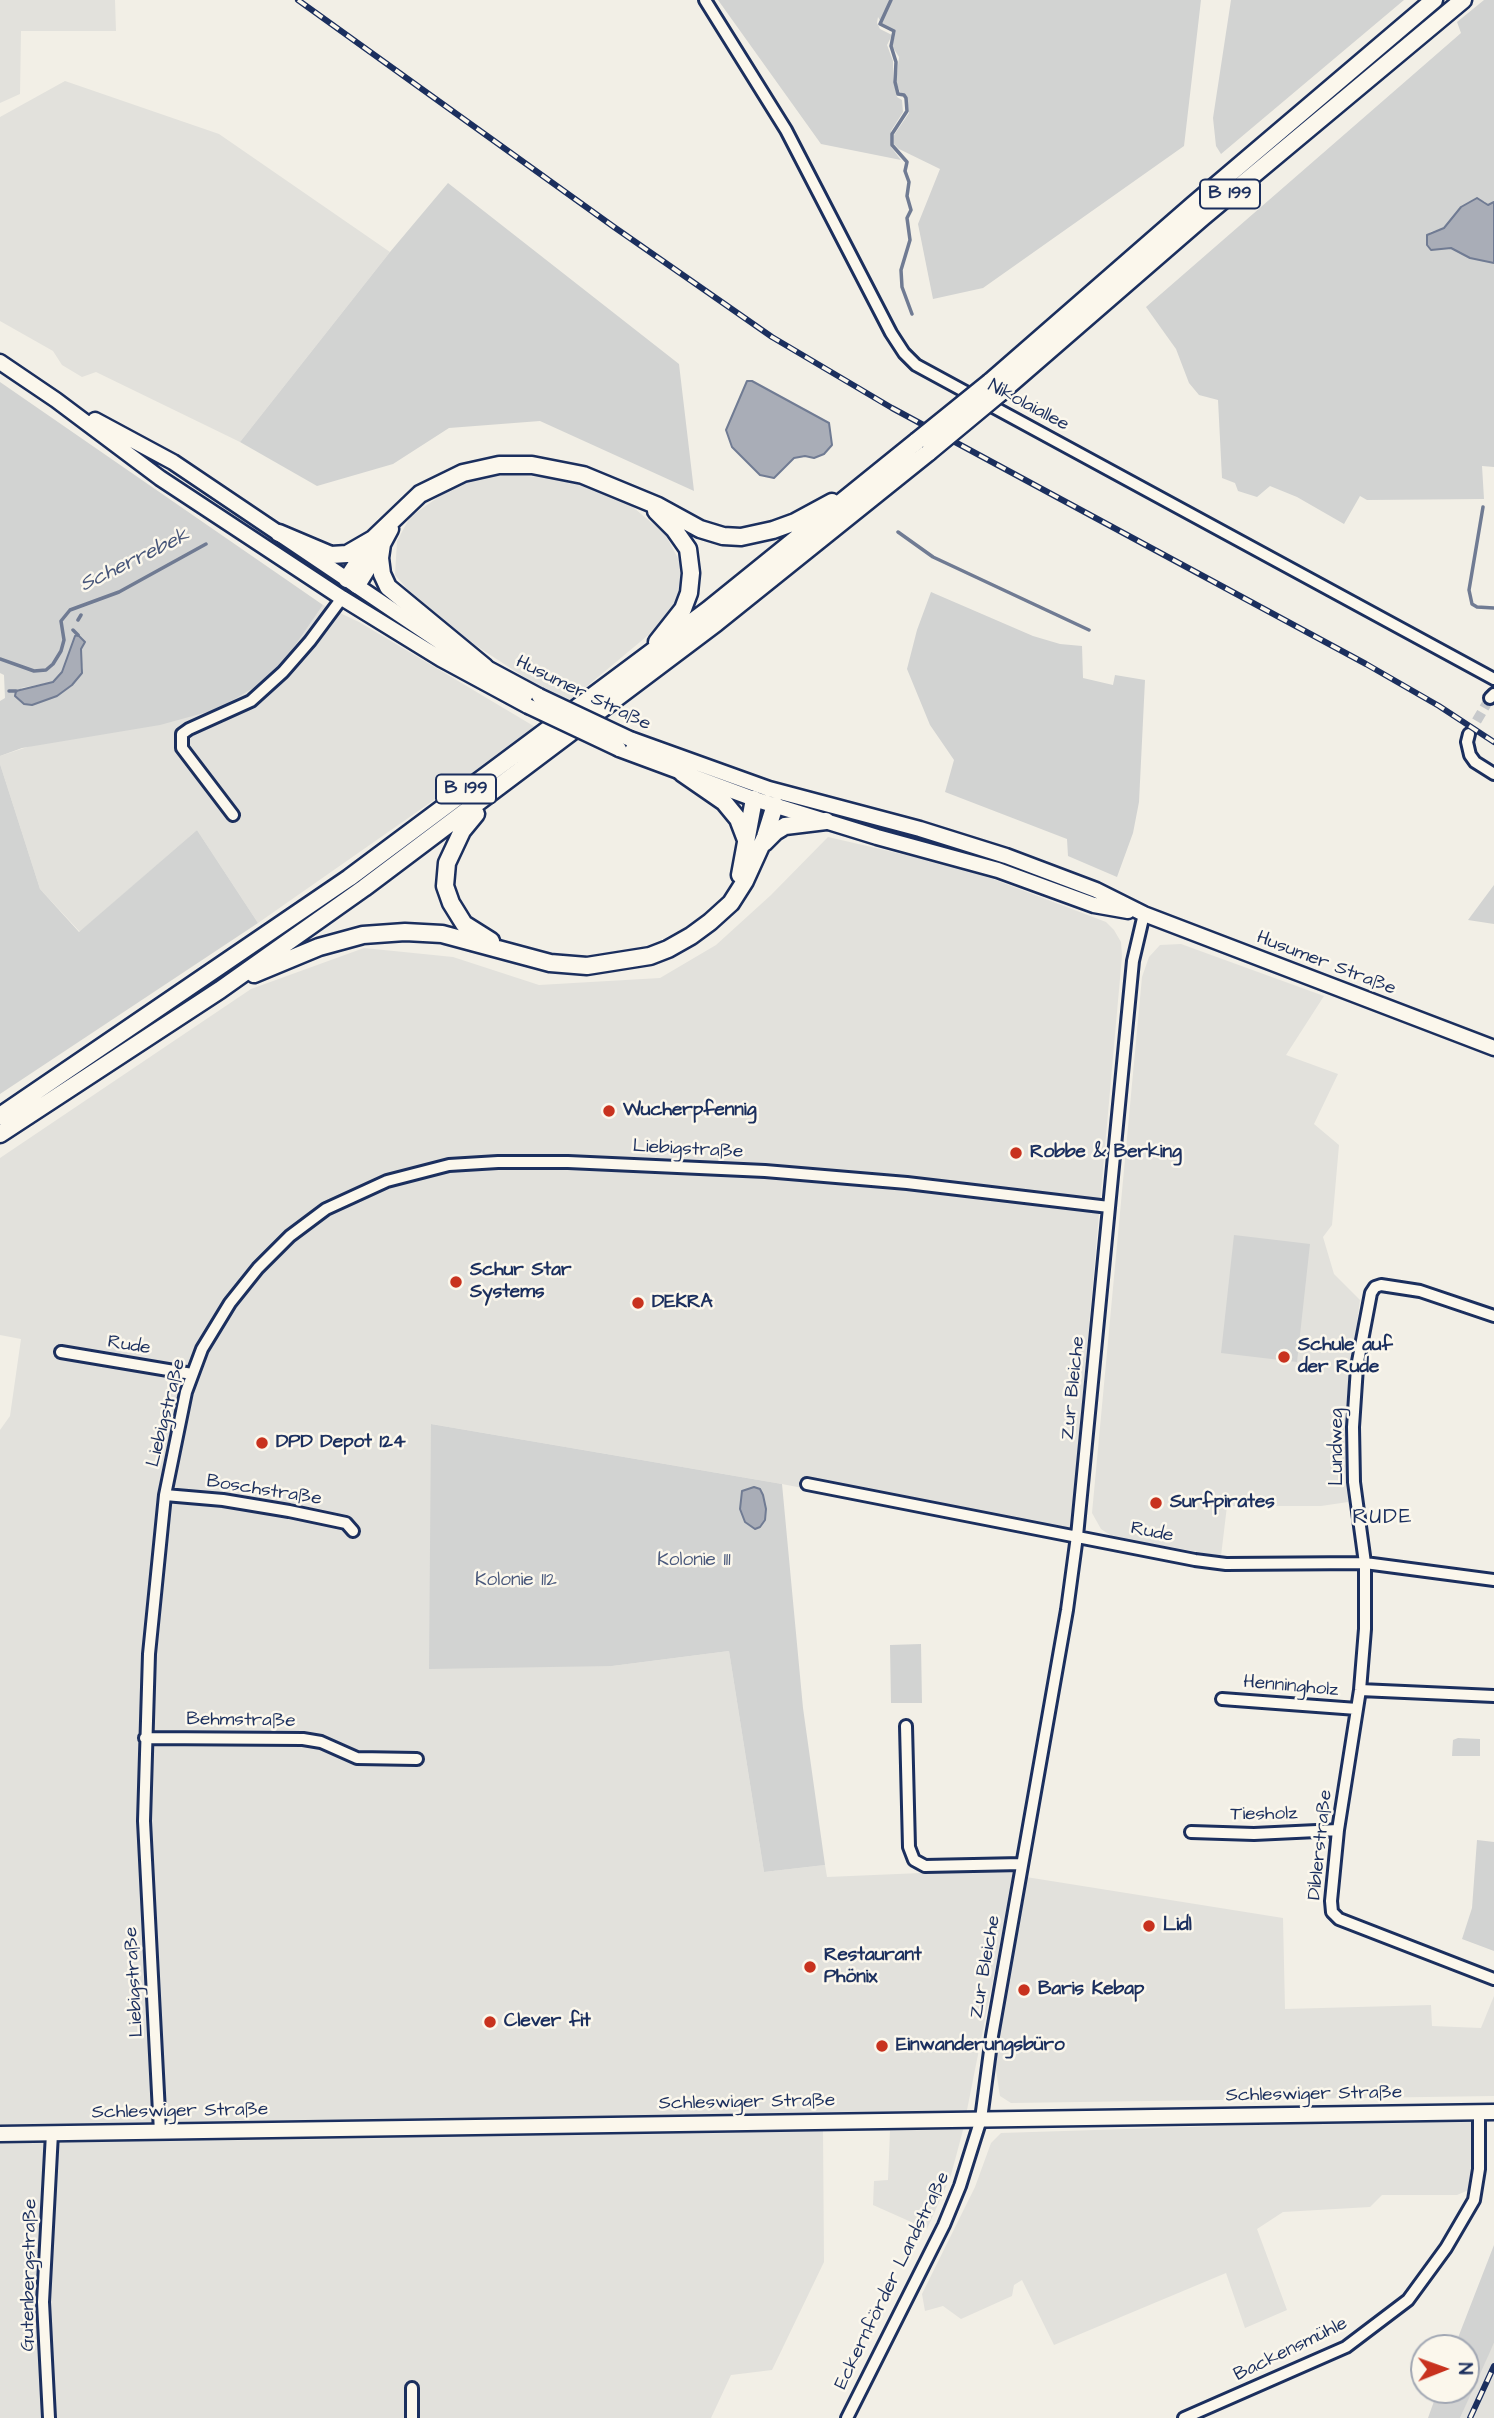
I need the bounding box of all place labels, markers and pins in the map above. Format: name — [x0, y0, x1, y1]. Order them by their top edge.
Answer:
place label: Wucherpfennig — [623, 1100, 757, 1122]
marker: Wucherpfennig — [601, 1103, 617, 1119]
place label: Robbe & Berking — [1030, 1142, 1182, 1164]
marker: Robbe & Berking — [1008, 1145, 1024, 1161]
place label: Schur Star Systems — [470, 1260, 571, 1304]
marker: Schur Star Systems — [448, 1274, 464, 1290]
place label: DEKRA — [652, 1292, 713, 1314]
marker: DEKRA — [630, 1295, 646, 1311]
place label: Schule auf der Rude — [1298, 1335, 1393, 1379]
marker: Schule auf der Rude — [1276, 1349, 1292, 1365]
place label: DPD Depot 124 — [276, 1432, 406, 1454]
marker: DPD Depot 124 — [254, 1435, 270, 1451]
place label: Surfpirates — [1170, 1492, 1275, 1514]
marker: Surfpirates — [1148, 1495, 1164, 1511]
place label: Lidl — [1163, 1915, 1192, 1937]
marker: Lidl — [1141, 1918, 1157, 1934]
place label: Restaurant Phönix — [824, 1945, 922, 1989]
marker: Restaurant Phönix — [802, 1959, 818, 1975]
place label: Baris Kebap — [1038, 1979, 1144, 2001]
marker: Baris Kebap — [1016, 1982, 1032, 1998]
place label: Clever fit — [504, 2011, 591, 2033]
marker: Clever fit — [482, 2014, 498, 2030]
place label: Einwanderungsbüro — [896, 2035, 1065, 2057]
marker: Einwanderungsbüro — [874, 2038, 890, 2054]

